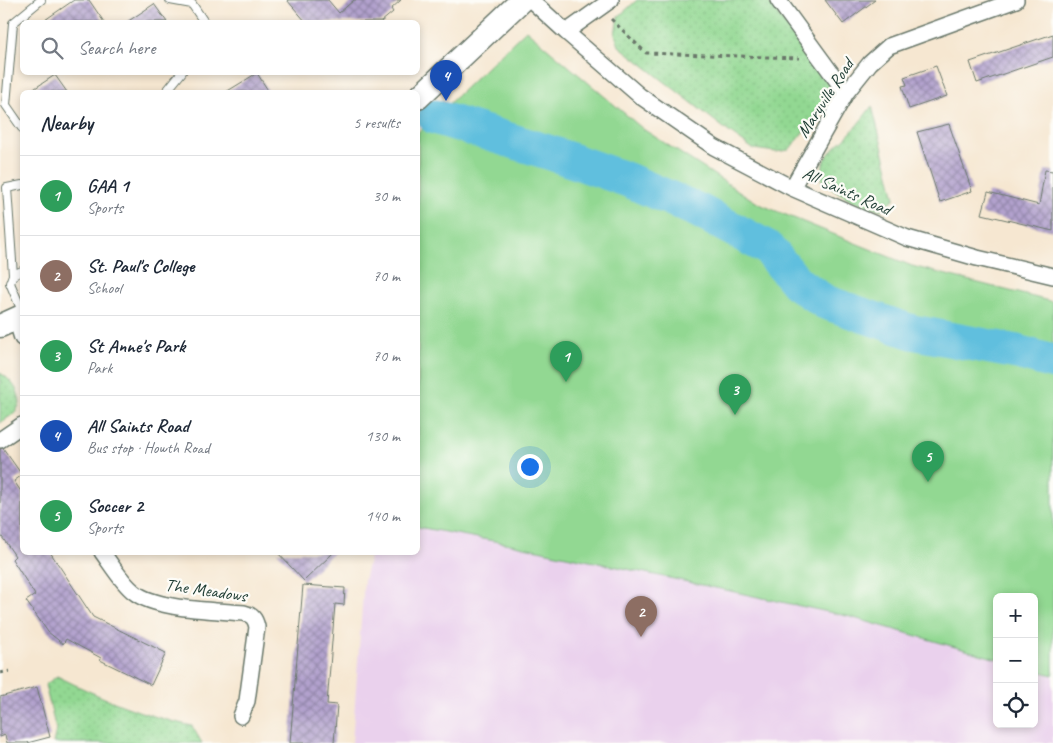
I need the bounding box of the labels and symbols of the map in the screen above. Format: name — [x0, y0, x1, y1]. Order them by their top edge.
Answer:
street label: Maryville Road — [791, 52, 860, 141]
pin: 4 — [430, 60, 462, 101]
street label: All Saints Road — [799, 162, 897, 221]
pin: 1 — [550, 341, 582, 382]
pin: 3 — [719, 374, 751, 415]
pin: 5 — [912, 441, 944, 482]
your location — [517, 454, 543, 480]
street label: The Meadows — [164, 573, 250, 607]
pin: 2 — [625, 596, 657, 637]

